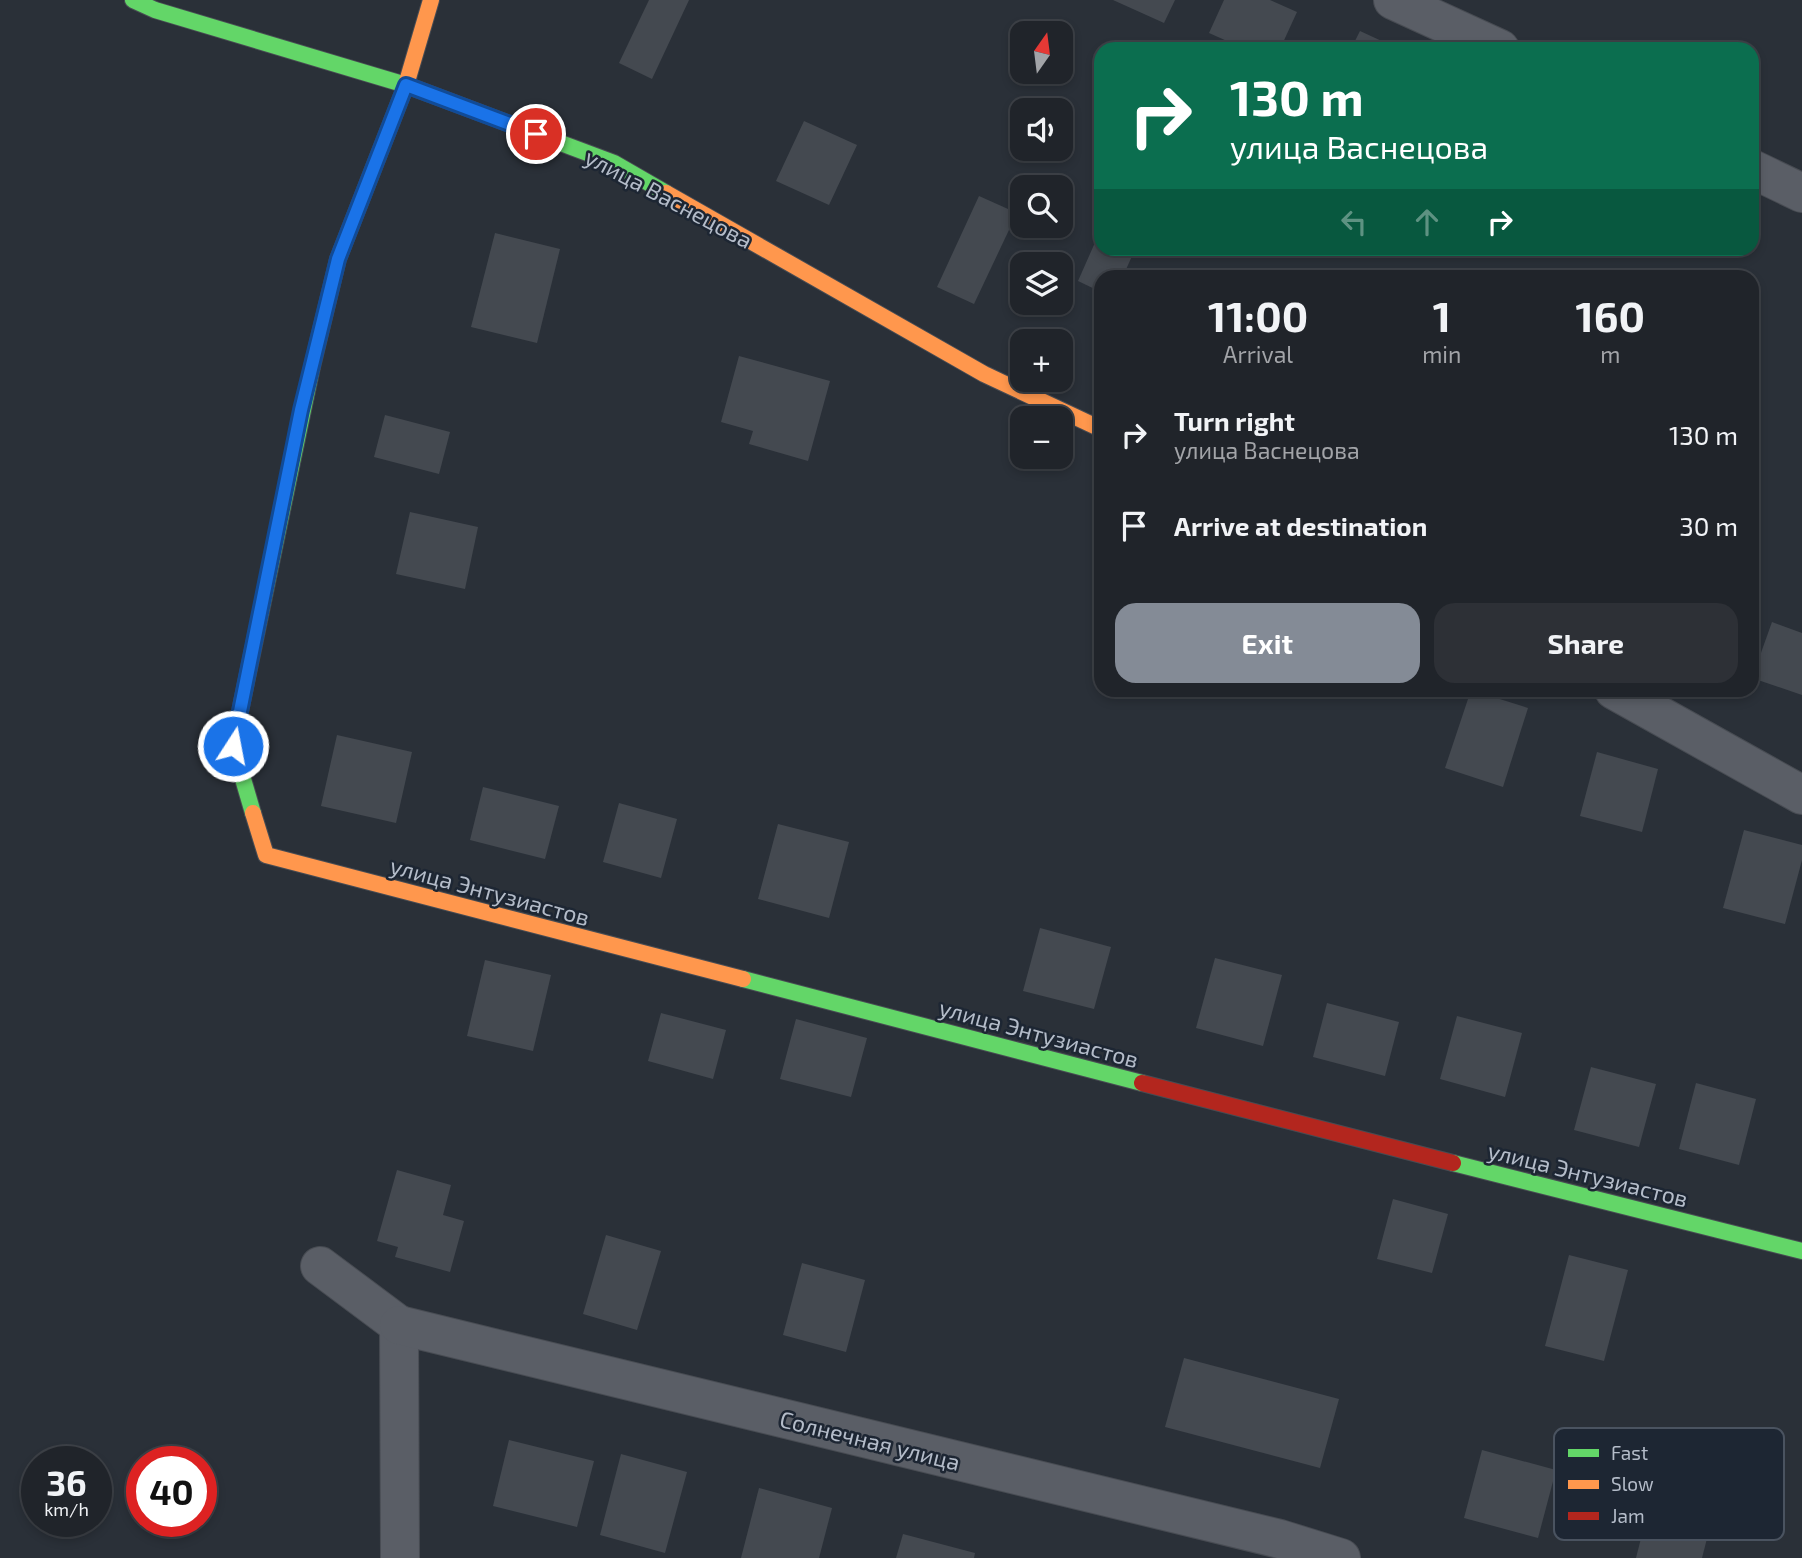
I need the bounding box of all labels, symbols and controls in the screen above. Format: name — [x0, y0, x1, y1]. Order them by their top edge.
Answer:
north arrow — [1010, 21, 1073, 84]
map controls — [1010, 21, 1073, 469]
text: 130 m — [1230, 67, 1364, 126]
icon: right — [1115, 70, 1206, 161]
button: sound — [1010, 98, 1073, 161]
pin — [506, 104, 566, 164]
icon: arrive — [517, 115, 555, 153]
text: улица Васнецова — [1230, 127, 1488, 165]
street label: улица Васнецова — [580, 142, 758, 255]
button: search — [1010, 175, 1073, 238]
icon: left — [1335, 203, 1373, 241]
icon: ahead — [1408, 203, 1446, 241]
icon: right — [1481, 203, 1519, 241]
button: layers — [1010, 252, 1073, 315]
text: 11:00 — [1208, 290, 1308, 340]
text: 1 — [1433, 290, 1451, 340]
text: 160 — [1576, 290, 1645, 340]
button: + — [1010, 329, 1073, 392]
text: Arrival — [1223, 340, 1293, 368]
text: min — [1422, 340, 1461, 368]
text: m — [1600, 340, 1620, 368]
text: Turn right — [1174, 405, 1295, 436]
button: − — [1010, 406, 1073, 469]
icon: right — [1115, 416, 1153, 454]
text: 130 m — [1669, 419, 1738, 450]
text: улица Васнецова — [1174, 436, 1360, 464]
icon: arrive — [1115, 507, 1153, 545]
text: Arrive at destination — [1174, 510, 1427, 541]
text: 30 m — [1679, 510, 1738, 541]
button: Exit — [1115, 603, 1420, 683]
button: Share — [1434, 603, 1738, 683]
position arrow — [196, 709, 270, 783]
street label: улица Энтузиастов — [387, 851, 593, 932]
street label: улица Энтузиастов — [936, 993, 1142, 1074]
street label: улица Энтузиастов — [1485, 1136, 1691, 1213]
street label: Солнечная улица — [777, 1404, 963, 1477]
legend — [1554, 1428, 1784, 1540]
text: Fast — [1611, 1441, 1648, 1464]
speed limit sign: 40 — [126, 1446, 217, 1537]
text: 36 — [46, 1461, 87, 1503]
text: Slow — [1611, 1472, 1654, 1495]
text: km/h — [44, 1498, 89, 1520]
text: Jam — [1611, 1504, 1645, 1527]

